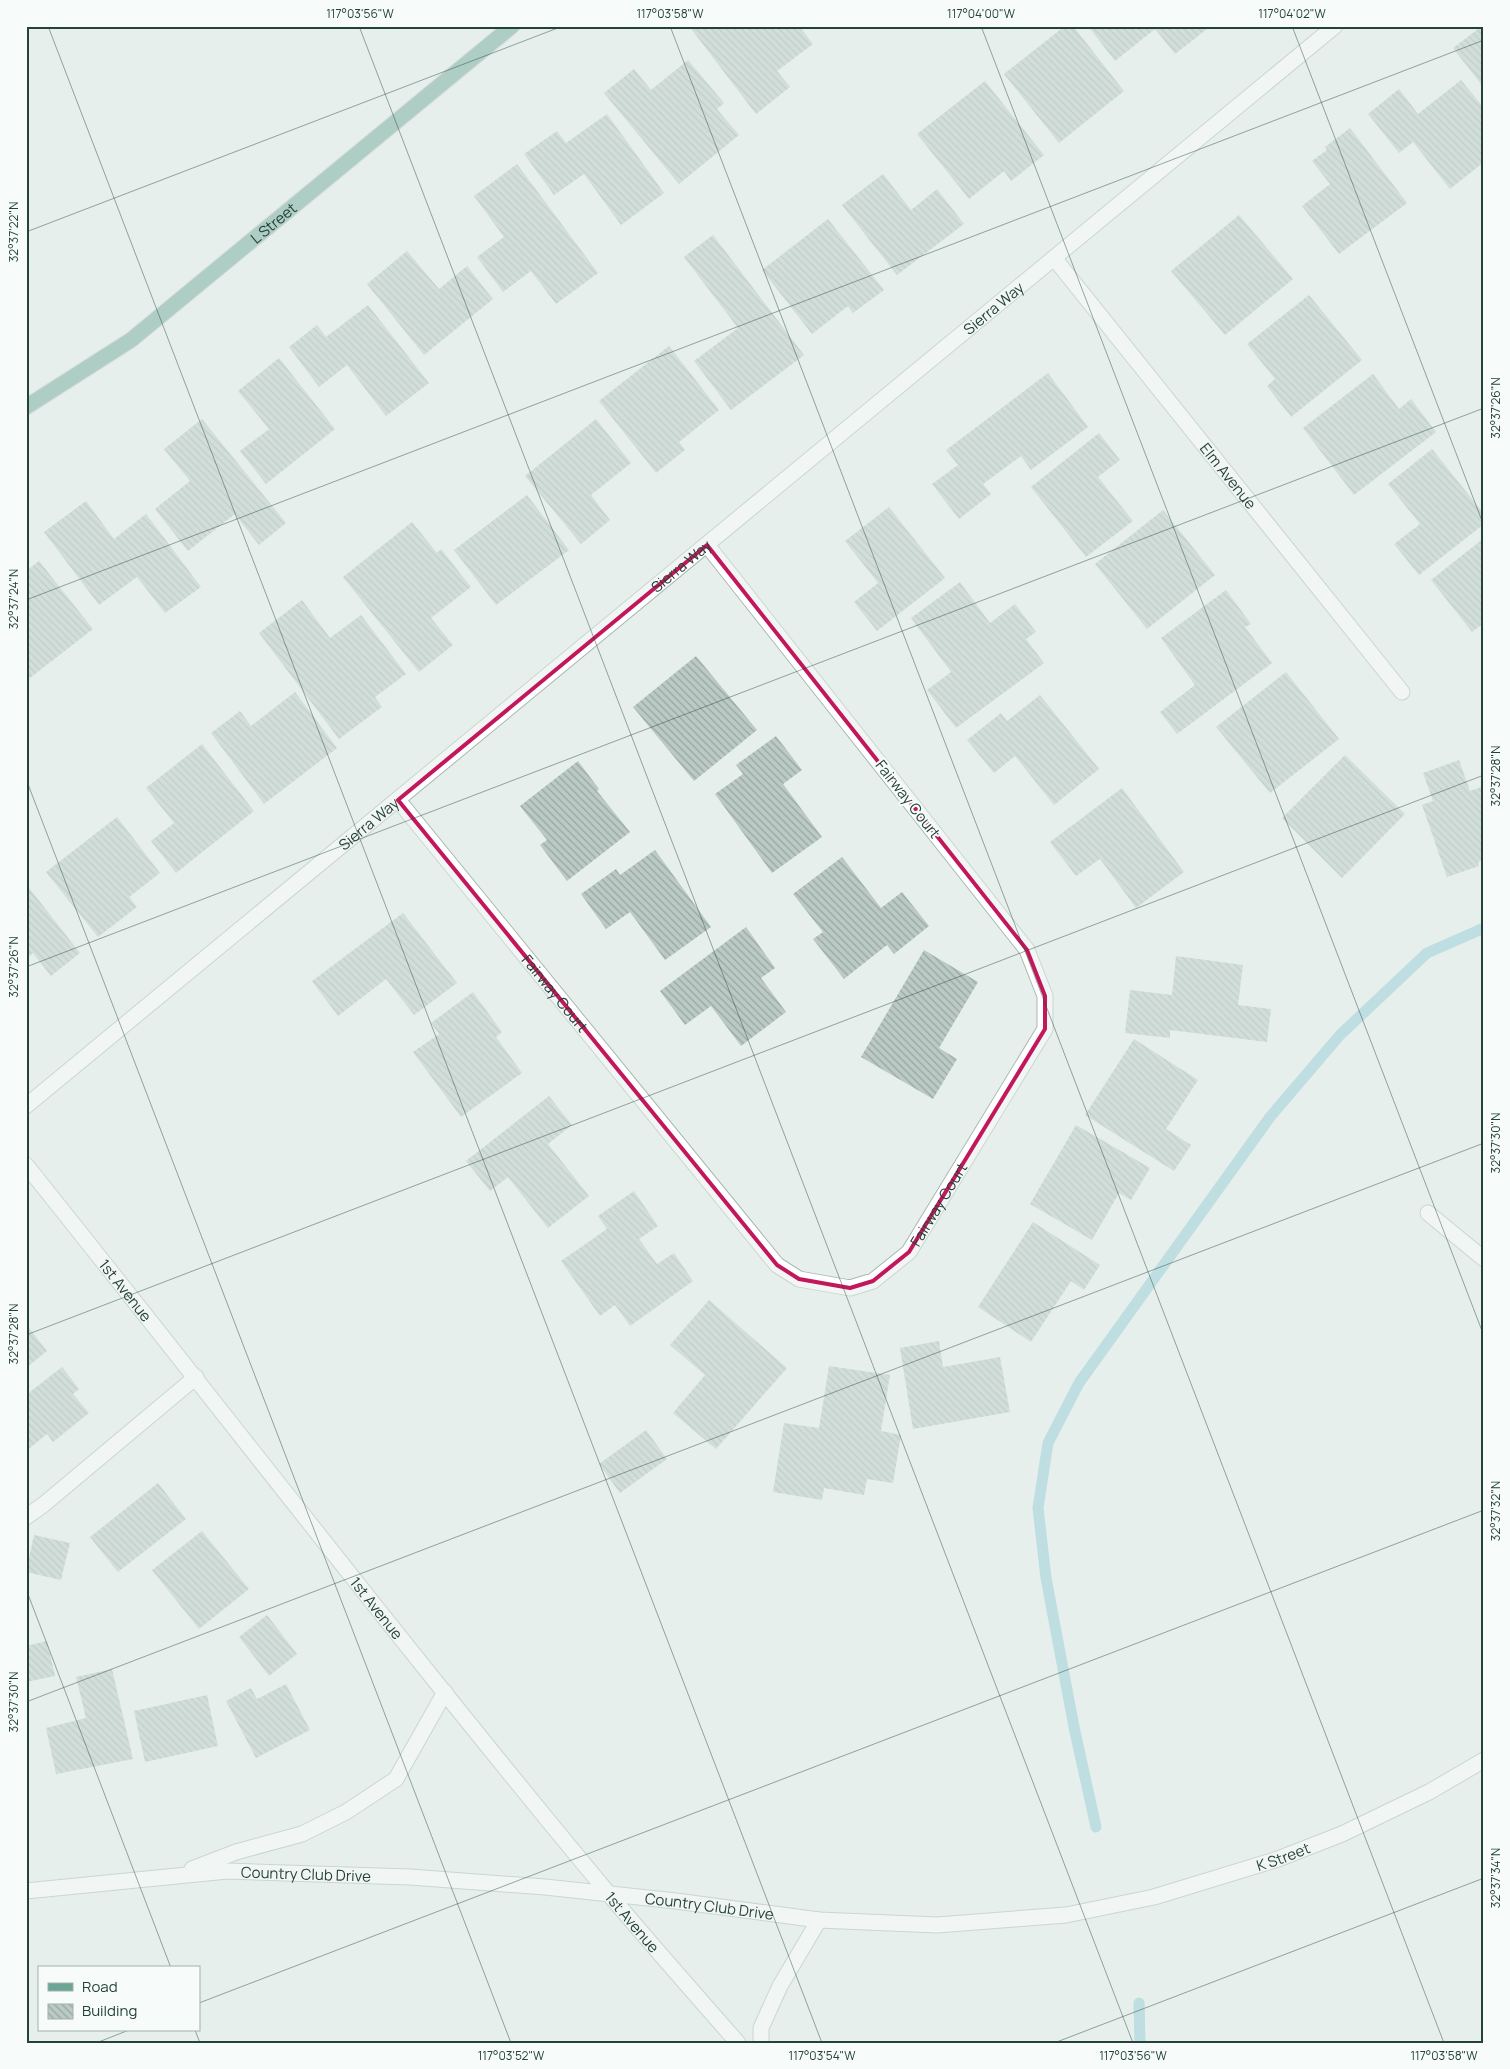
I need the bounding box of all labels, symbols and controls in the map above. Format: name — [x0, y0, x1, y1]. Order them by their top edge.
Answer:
text: 117°03'56"W — [326, 5, 395, 22]
text: 117°03'58"W — [636, 5, 704, 22]
text: 117°04'00"W — [947, 5, 1016, 22]
text: 117°04'02"W — [1258, 5, 1327, 22]
street label: L Street — [246, 197, 301, 248]
text: 32°37'22"N — [5, 202, 22, 262]
street label: Sierra Way — [959, 277, 1028, 339]
text: 32°37'26"N — [1487, 377, 1504, 439]
street label: Elm Avenue — [1196, 438, 1262, 513]
street label: Sierra Way — [646, 534, 716, 597]
text: 32°37'24"N — [5, 569, 22, 629]
text: 32°37'28"N — [1487, 746, 1504, 806]
street label: Fairway Court — [871, 755, 945, 843]
street label: Sierra Way — [334, 792, 403, 855]
text: 32°37'26"N — [5, 936, 22, 998]
street label: Fairway Court — [517, 950, 593, 1036]
text: 32°37'30"N — [1487, 1113, 1504, 1173]
street label: Fairway Court — [905, 1158, 972, 1250]
street label: 1st Avenue — [94, 1255, 157, 1326]
text: 32°37'28"N — [5, 1304, 22, 1364]
text: 32°37'32"N — [1487, 1481, 1504, 1541]
street label: 1st Avenue — [345, 1572, 408, 1644]
text: 32°37'30"N — [5, 1672, 22, 1732]
street label: K Street — [1254, 1837, 1313, 1876]
text: 32°37'34"N — [1487, 1848, 1504, 1908]
street label: Country Club Drive — [241, 1861, 371, 1886]
street label: 1st Avenue — [600, 1887, 665, 1957]
street label: Country Club Drive — [644, 1887, 775, 1924]
legend — [38, 1966, 200, 2032]
text: Road — [82, 1976, 118, 1997]
text: Building — [82, 2000, 137, 2021]
text: 117°03'52"W — [478, 2047, 545, 2064]
text: 117°03'54"W — [789, 2047, 856, 2064]
text: 117°03'56"W — [1099, 2047, 1168, 2064]
text: 117°03'58"W — [1410, 2047, 1478, 2064]

